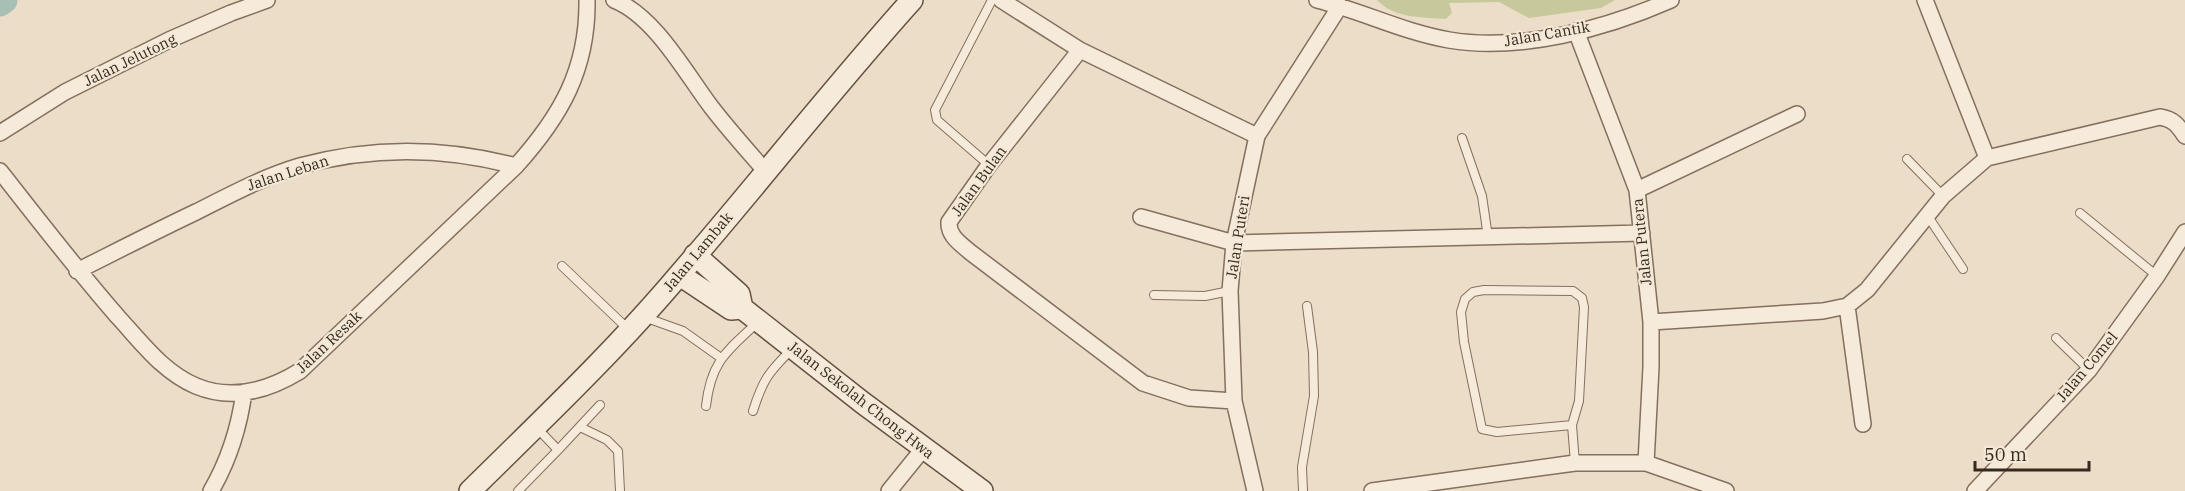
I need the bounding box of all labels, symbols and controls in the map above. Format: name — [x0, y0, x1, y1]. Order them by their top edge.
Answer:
street label: Jalan Cantik — [1502, 17, 1592, 50]
street label: Jalan Jelutong — [80, 29, 179, 90]
street label: Jalan Bulan — [947, 142, 1011, 220]
street label: Jalan Leban — [245, 150, 331, 195]
street label: Jalan Puteri — [1222, 194, 1254, 280]
street label: Jalan Putera — [1627, 198, 1656, 287]
street label: Jalan Lambak — [659, 208, 737, 295]
street label: Jalan Resak — [292, 306, 366, 377]
street label: Jalan Comel — [2052, 328, 2121, 406]
street label: Jalan Sekolah Chong Hwa — [784, 337, 938, 463]
scale bar — [1975, 434, 2089, 472]
text: 50 m — [1984, 443, 2027, 466]

